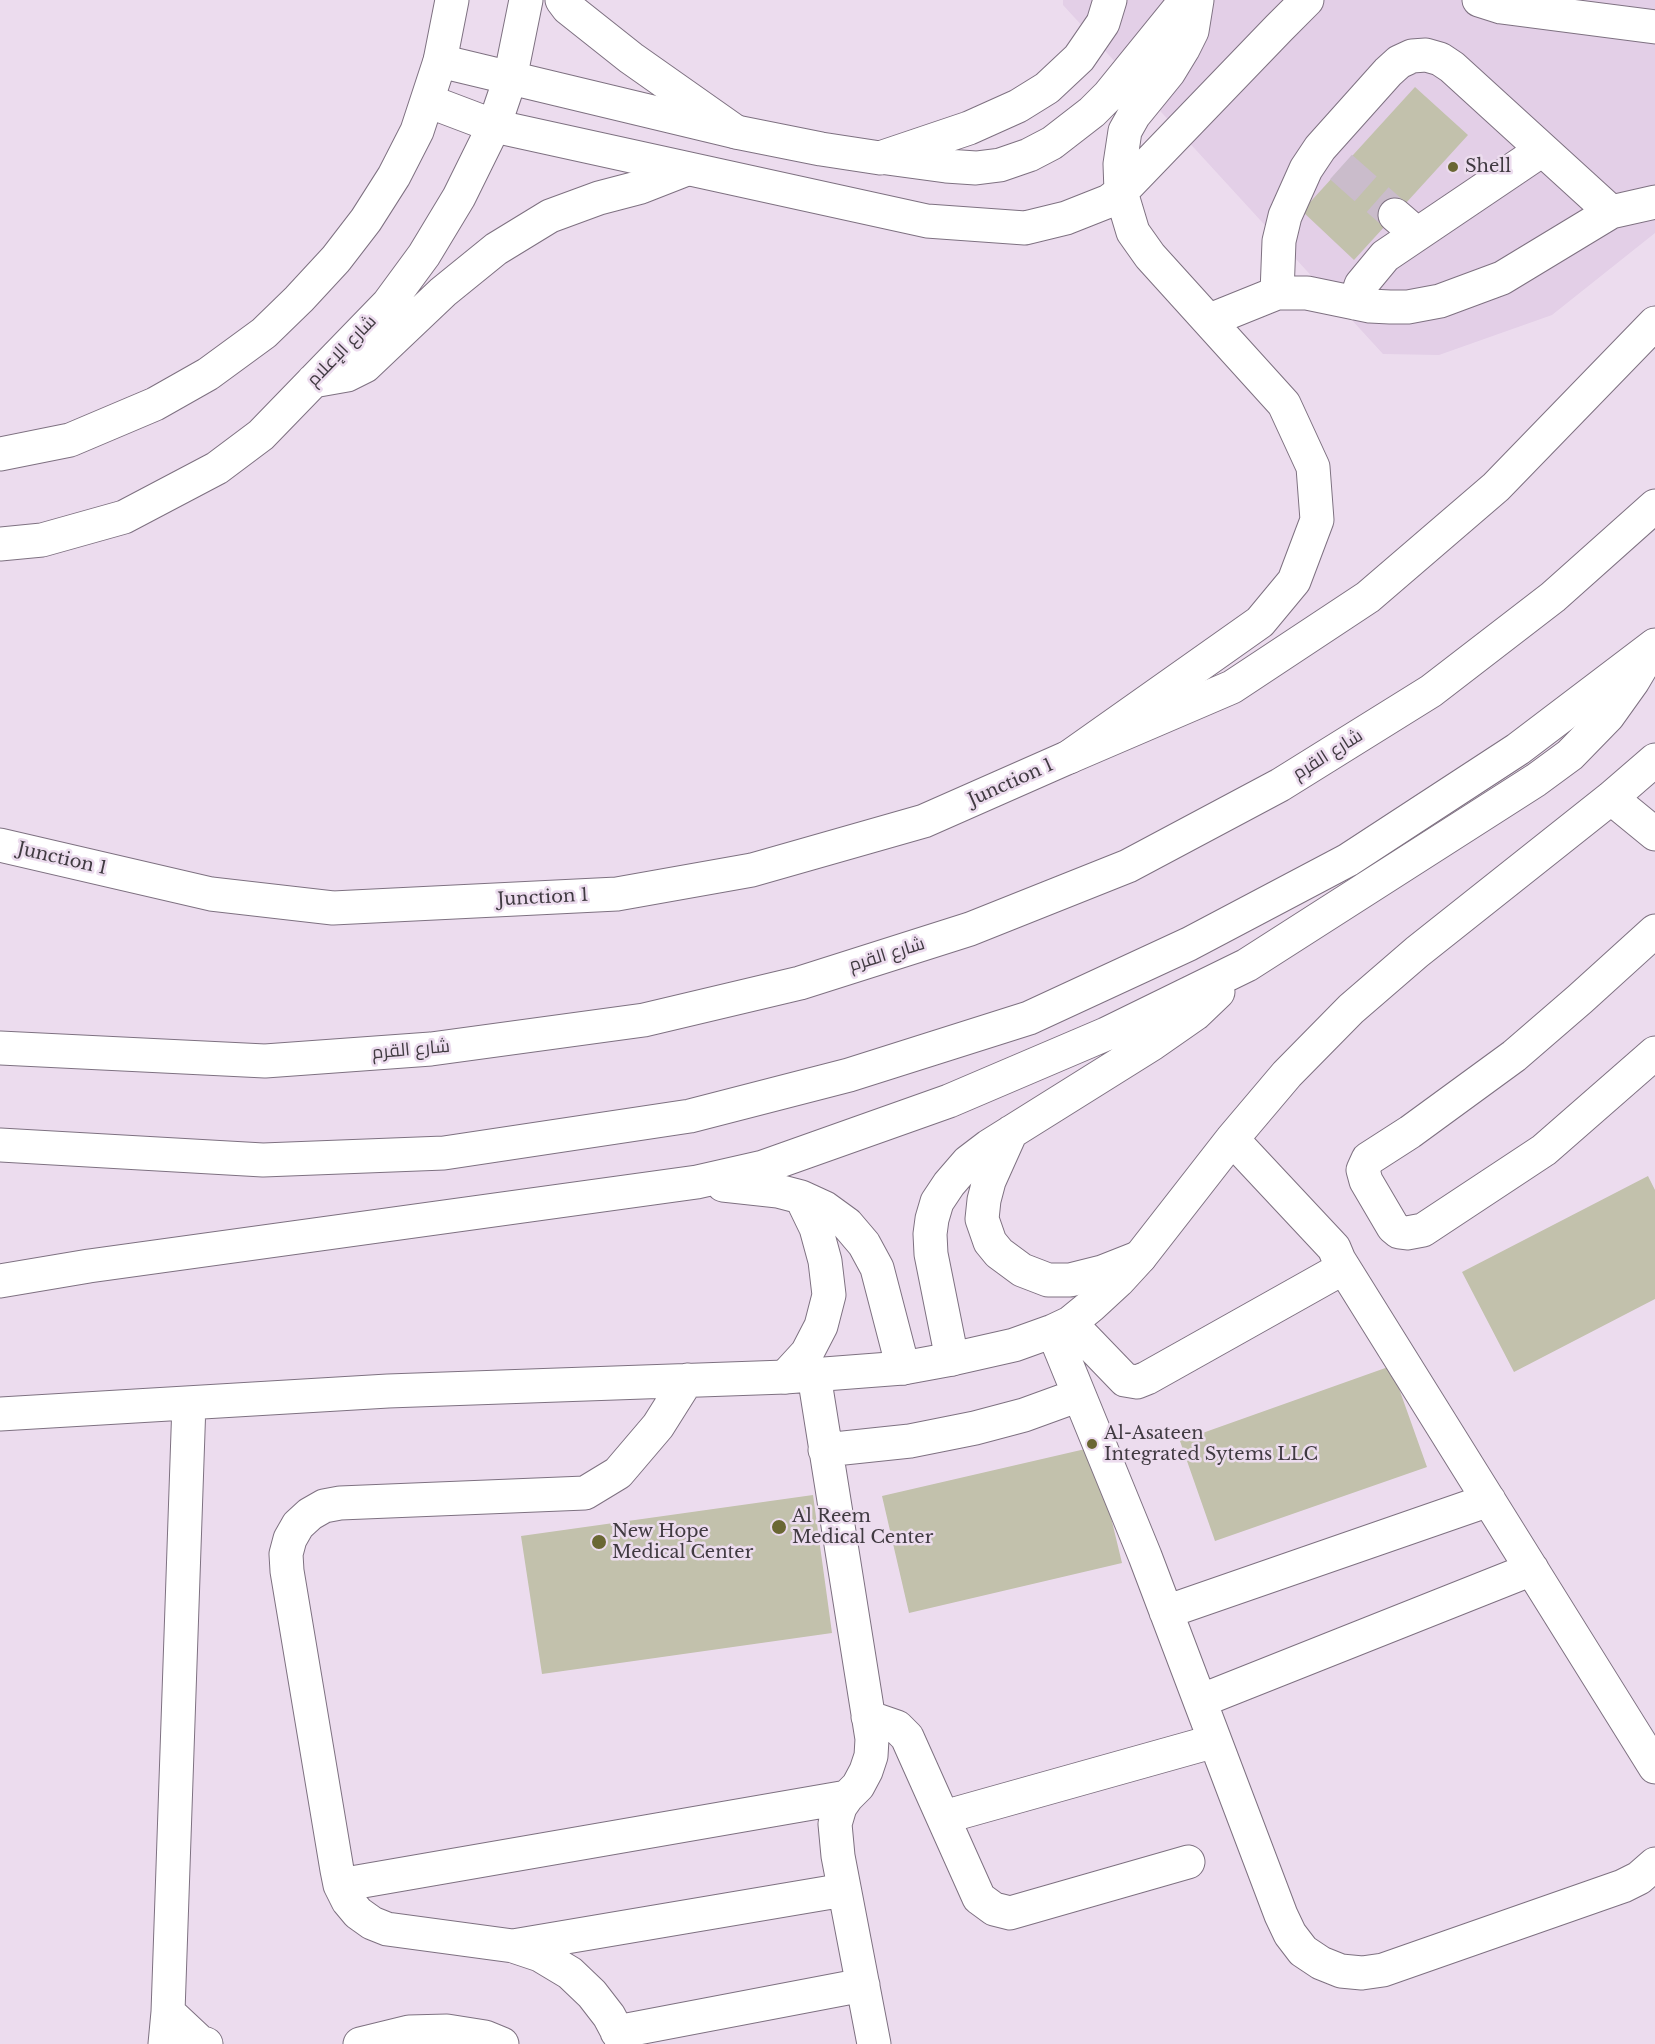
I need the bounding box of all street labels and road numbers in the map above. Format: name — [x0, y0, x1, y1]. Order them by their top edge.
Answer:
street label: شارع الإعلام — [303, 311, 381, 391]
street label: شارع القرم — [1289, 725, 1367, 785]
street label: Junction 1 — [965, 755, 1057, 811]
street label: Junction 1 — [15, 838, 109, 880]
street label: Junction 1 — [497, 885, 589, 911]
street label: شارع القرم — [847, 933, 927, 977]
street label: شارع القرم — [371, 1036, 451, 1064]

